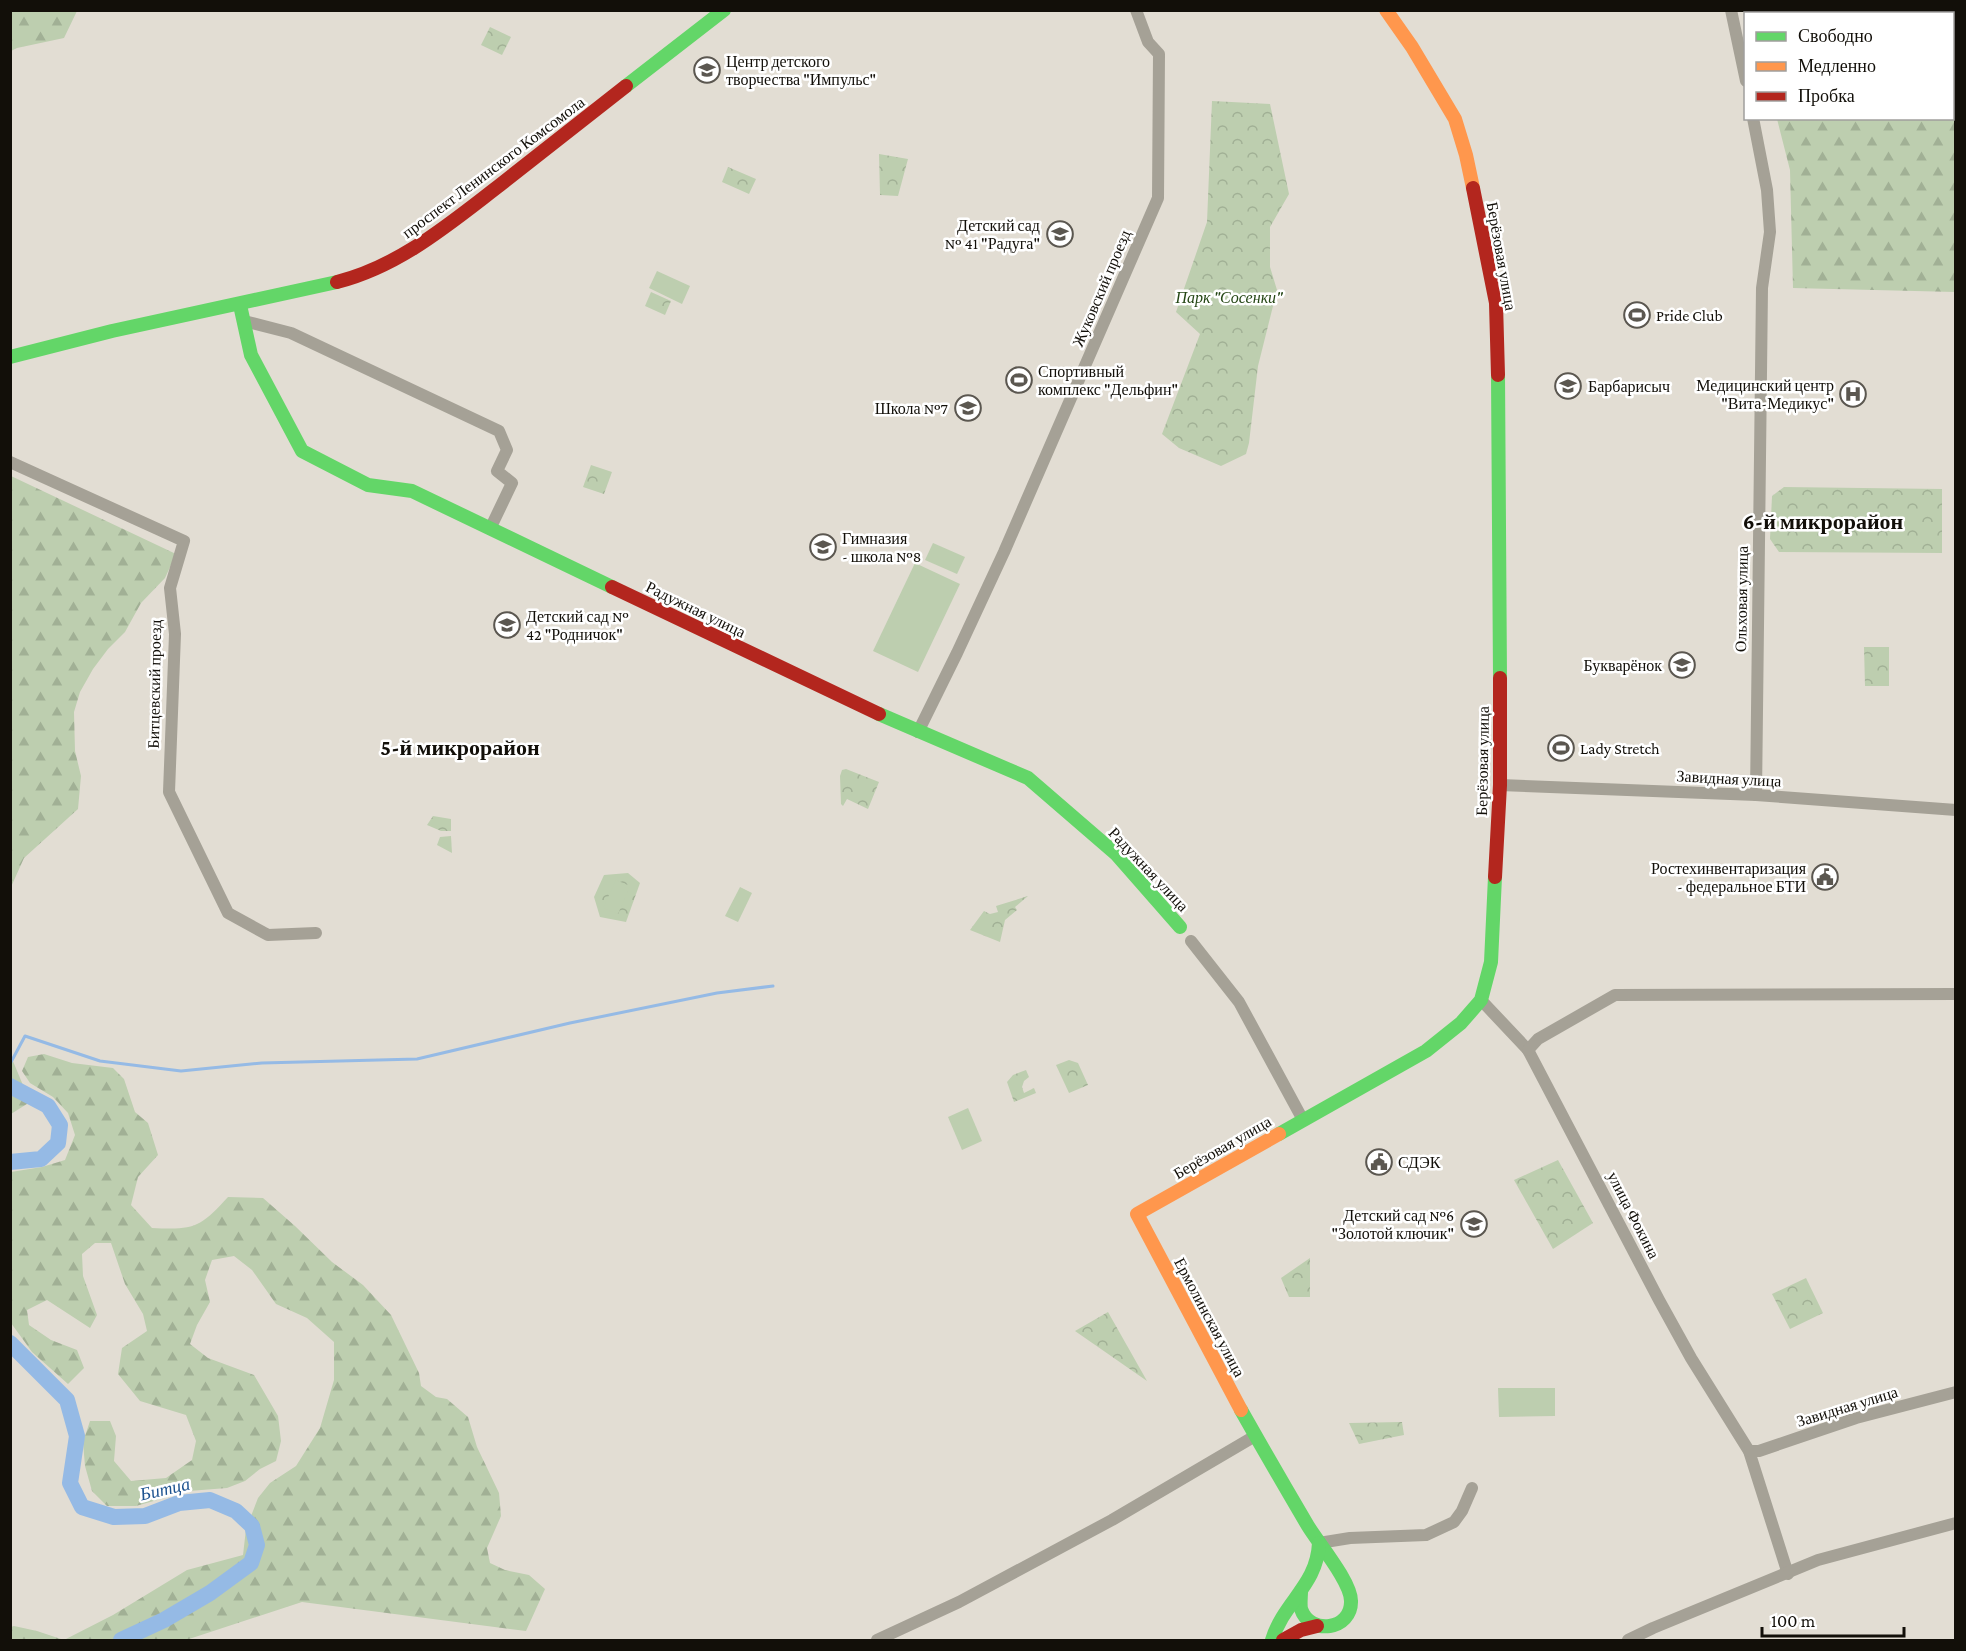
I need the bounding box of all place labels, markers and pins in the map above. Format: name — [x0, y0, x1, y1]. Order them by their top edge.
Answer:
place label: Центр детского творчества "Импульс" — [726, 53, 876, 89]
school or university icon: Центр детского творчества "Импульс" — [692, 55, 722, 85]
place label: Детский сад № 41 "Радуга" — [945, 217, 1040, 253]
school or university icon: Детский сад № 41 "Радуга" — [1045, 219, 1075, 249]
sports icon: Pride Club — [1622, 300, 1652, 330]
place label: Pride Club — [1656, 307, 1723, 324]
place label: Спортивный комплекс "Дельфин" — [1038, 363, 1178, 399]
sports icon: Спортивный комплекс "Дельфин" — [1004, 365, 1034, 395]
school or university icon: Барбарисыч — [1553, 371, 1583, 401]
place label: Медицинский центр "Вита-Медикус" — [1696, 377, 1834, 413]
place label: Барбарисыч — [1588, 378, 1670, 396]
hospital icon: Медицинский центр "Вита-Медикус" — [1838, 379, 1868, 409]
school or university icon: Школа №7 — [953, 393, 983, 423]
place label: Школа №7 — [875, 400, 949, 417]
place label: Гимназия - школа №8 — [842, 530, 921, 565]
school or university icon: Гимназия - школа №8 — [808, 532, 838, 562]
place label: Детский сад № 42 "Родничок" — [526, 608, 629, 644]
school or university icon: Детский сад № 42 "Родничок" — [492, 610, 522, 640]
school or university icon: Букварёнок — [1667, 650, 1697, 680]
place label: Букварёнок — [1584, 657, 1662, 675]
sports icon: Lady Stretch — [1546, 733, 1576, 763]
place label: Lady Stretch — [1580, 740, 1660, 758]
place label: Ростехинвентаризация - федеральное БТИ — [1651, 860, 1807, 896]
public building icon: Ростехинвентаризация - федеральное БТИ — [1810, 862, 1840, 892]
public building icon: СДЭК — [1364, 1147, 1394, 1177]
place label: СДЭК — [1398, 1154, 1441, 1172]
place label: Детский сад №6 "Золотой ключик" — [1332, 1207, 1454, 1242]
school or university icon: Детский сад №6 "Золотой ключик" — [1459, 1209, 1489, 1239]

